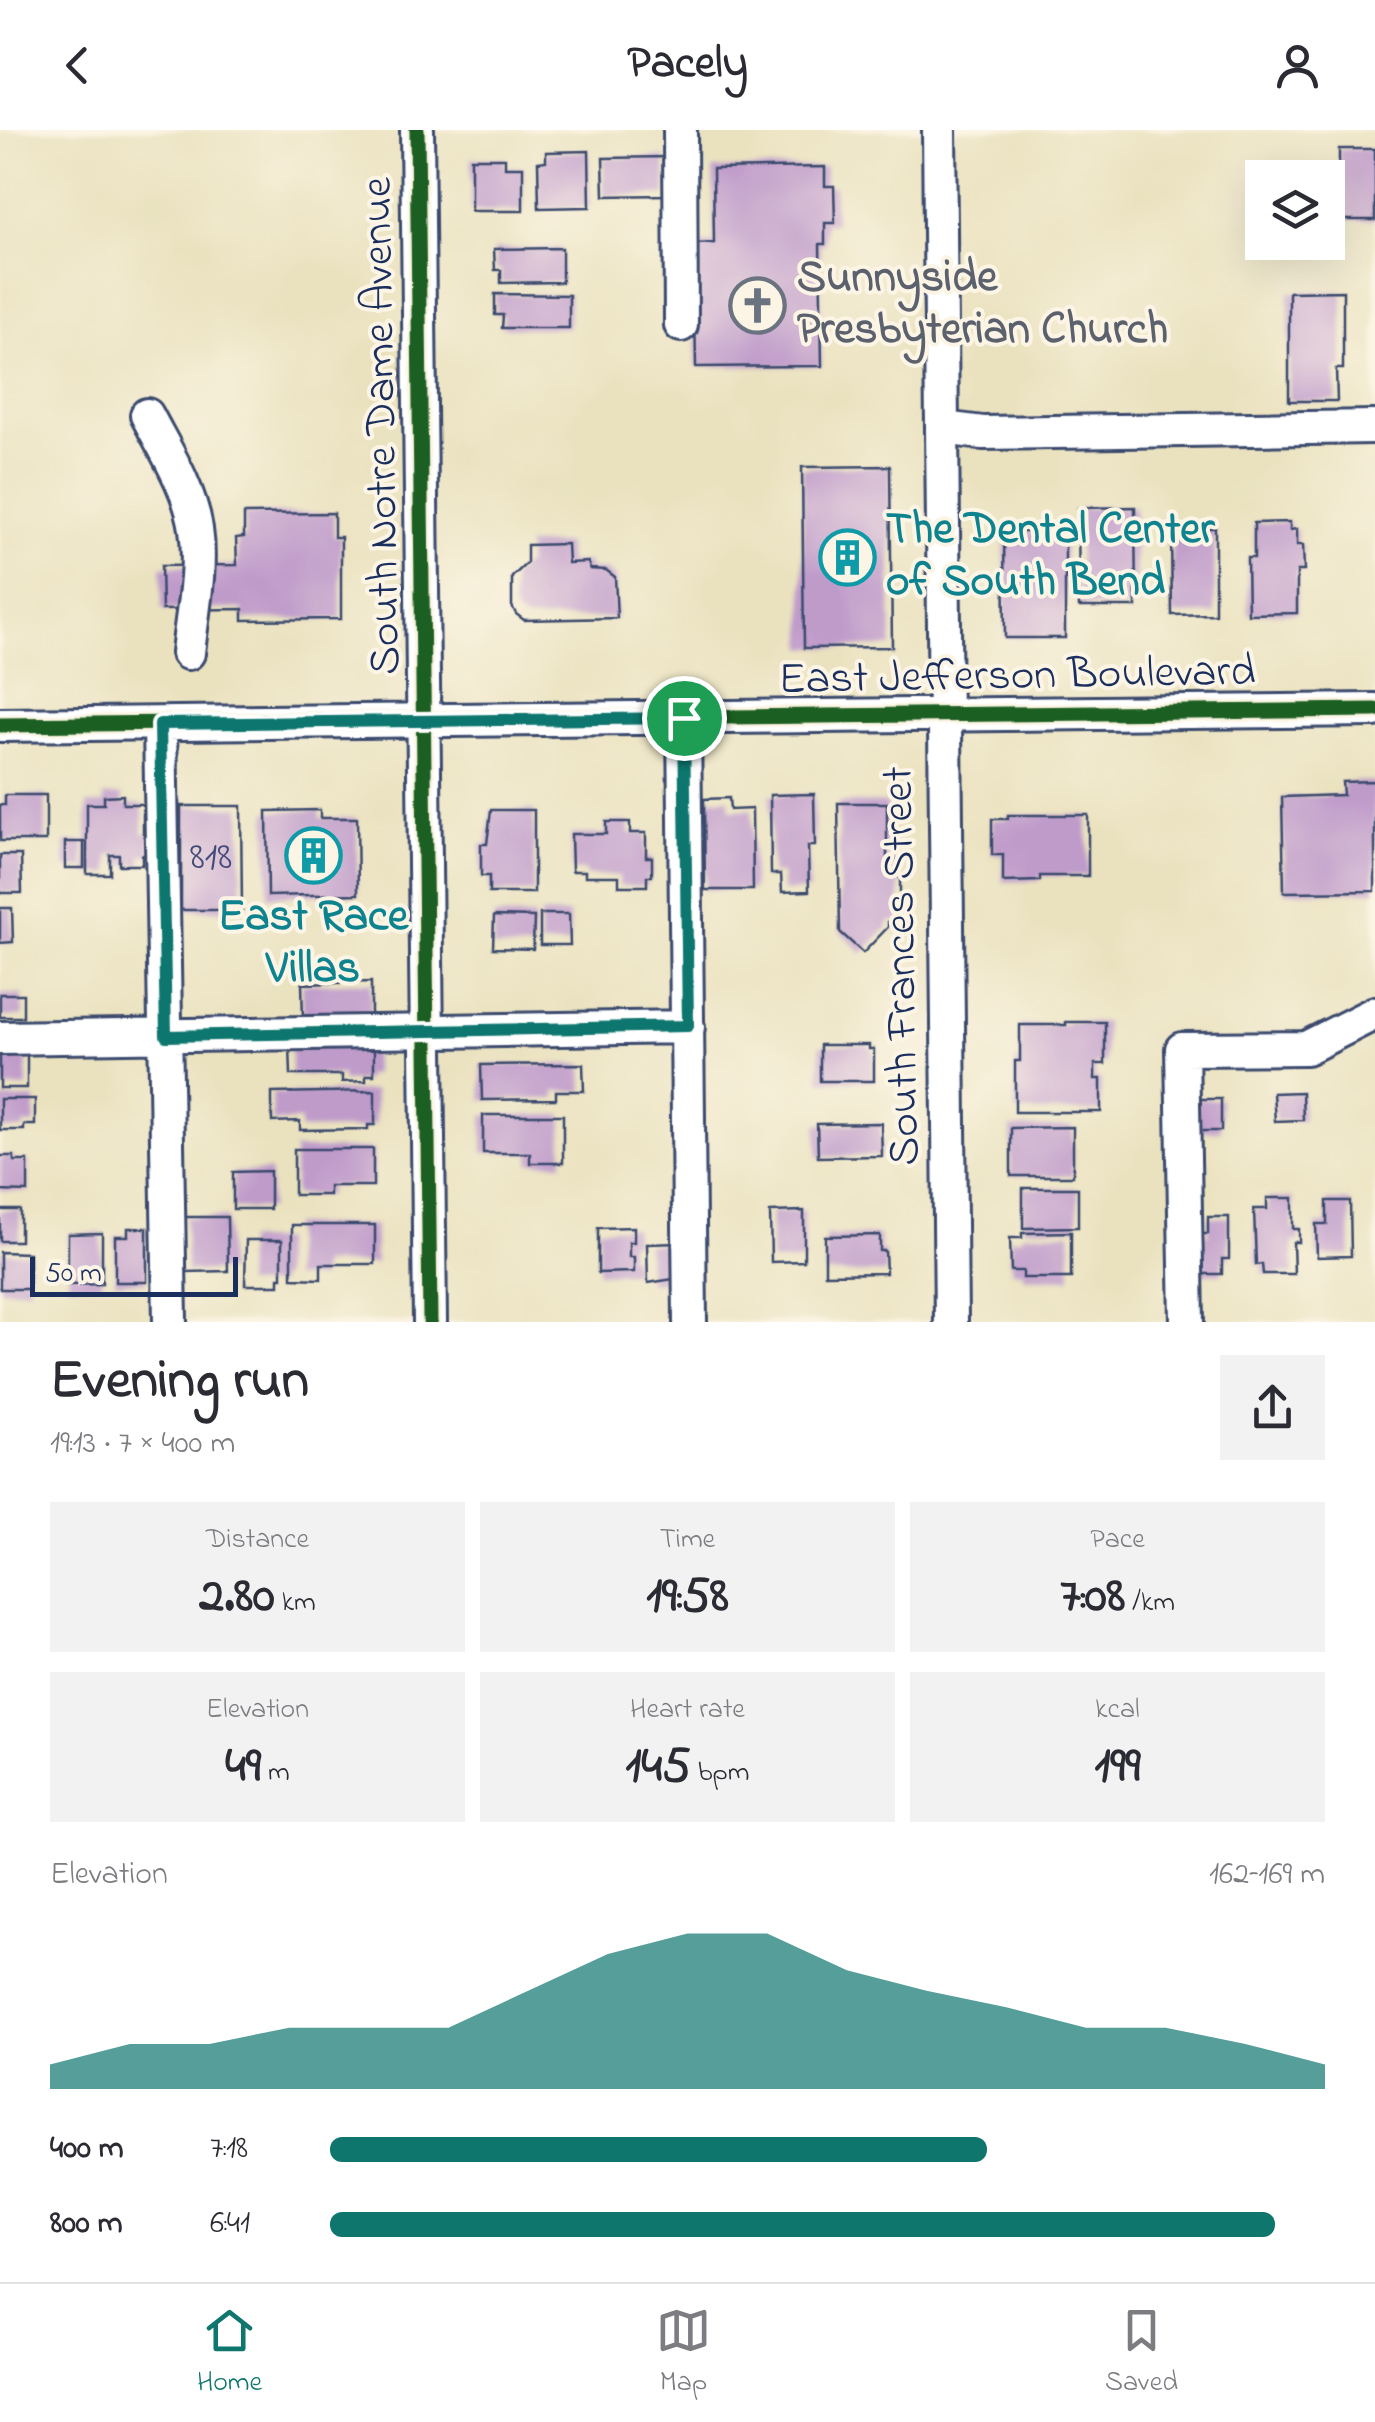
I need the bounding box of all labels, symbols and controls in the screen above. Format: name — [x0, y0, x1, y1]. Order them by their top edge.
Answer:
text: Pacely — [627, 32, 748, 98]
icon: back — [50, 38, 105, 93]
icon: person — [1270, 38, 1325, 93]
map controls — [1245, 160, 1345, 260]
button: layers — [1245, 160, 1345, 260]
street label: South Notre Dame Avenue — [346, 176, 420, 676]
place label: Sunnyside Presbyterian Church — [797, 246, 1168, 364]
church icon: Sunnyside Presbyterian Church — [728, 275, 788, 335]
place label: The Dental Center of South Bend — [886, 498, 1216, 616]
building icon: The Dental Center of South Bend — [817, 527, 877, 587]
street label: East Jefferson Boulevard — [778, 640, 1256, 714]
pin — [642, 676, 727, 761]
icon: arrive — [657, 691, 712, 746]
street label: South Frances Street — [867, 766, 939, 1166]
building icon: East Race Villas — [283, 826, 343, 886]
house number: 818 — [190, 829, 232, 888]
place label: East Race Villas — [218, 885, 410, 1003]
scale bar — [30, 1252, 238, 1296]
text: 50 m — [45, 1254, 102, 1295]
text: Evening run — [50, 1343, 309, 1423]
button: share — [1220, 1355, 1325, 1460]
text: 19:13 · 7 × 400 m — [50, 1421, 235, 1468]
text: Distance — [206, 1520, 309, 1561]
text: Time — [660, 1520, 715, 1561]
text: Pace — [1090, 1520, 1145, 1561]
text: 2.80 — [199, 1561, 275, 1634]
text: 19:58 — [646, 1561, 729, 1634]
text: 7:08 — [1060, 1561, 1125, 1634]
text: km — [275, 1583, 316, 1624]
text: /km — [1125, 1583, 1175, 1624]
text: Elevation — [206, 1690, 309, 1731]
text: Heart rate — [630, 1690, 745, 1731]
text: kcal — [1095, 1690, 1140, 1731]
text: 49 — [225, 1731, 261, 1804]
text: 145 — [626, 1731, 691, 1804]
text: 199 — [1095, 1731, 1141, 1804]
text: m — [261, 1753, 290, 1794]
text: bpm — [691, 1753, 749, 1794]
text: Elevation — [50, 1852, 168, 1899]
text: 162–169 m — [1209, 1852, 1325, 1899]
text: 400 m — [50, 2126, 124, 2173]
text: 7:18 — [210, 2126, 248, 2173]
text: 800 m — [50, 2201, 122, 2248]
text: 6:41 — [210, 2201, 250, 2248]
tab: Home — [197, 2303, 262, 2404]
tab: Map — [656, 2303, 711, 2404]
tab: Saved — [1105, 2303, 1178, 2404]

